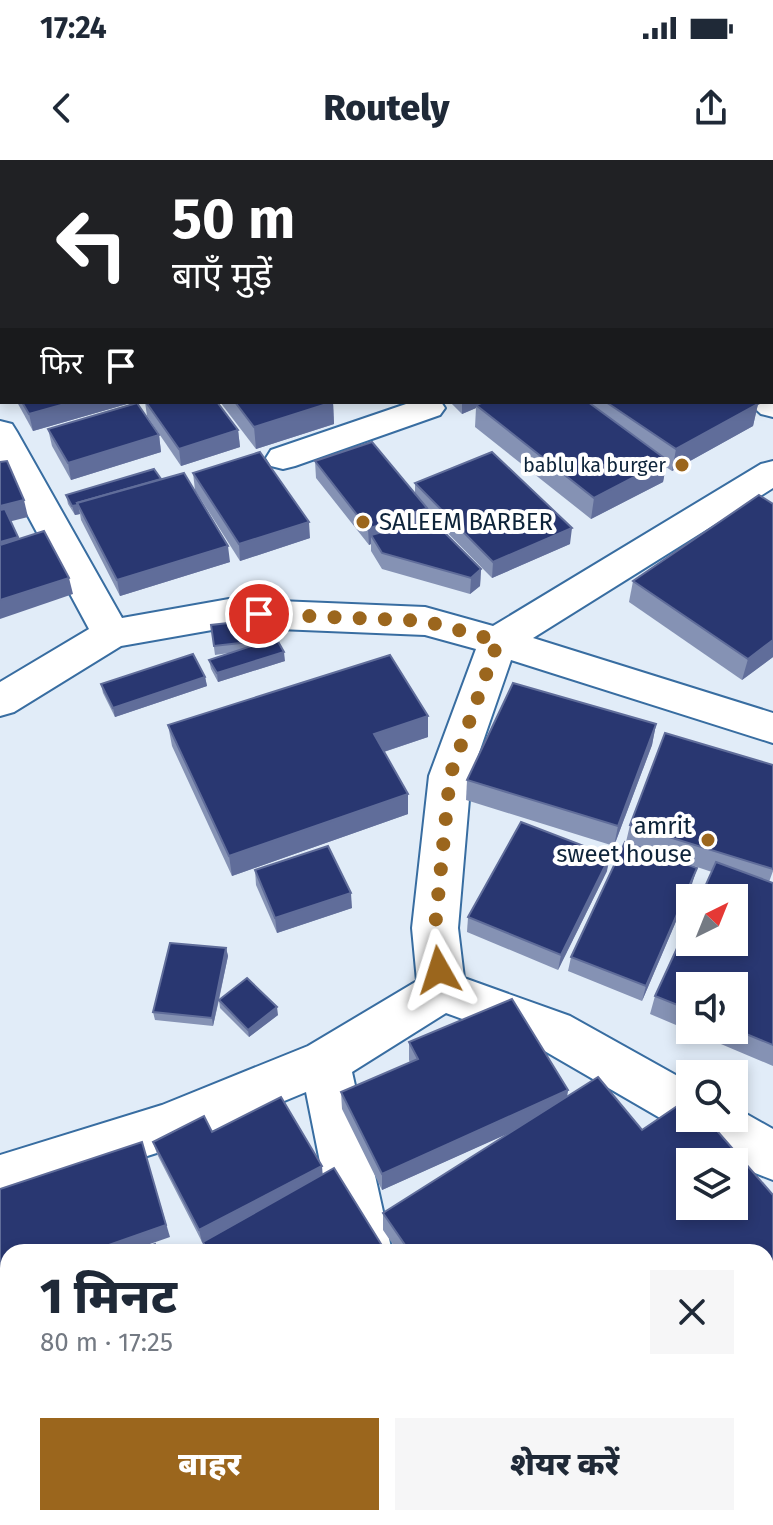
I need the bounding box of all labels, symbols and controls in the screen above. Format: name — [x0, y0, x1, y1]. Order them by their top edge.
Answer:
text: 17:24 — [40, 10, 107, 46]
icon: back — [40, 86, 84, 130]
text: Routely — [323, 86, 450, 130]
icon: share — [689, 86, 733, 130]
text: 50 m — [172, 186, 295, 253]
icon: left — [40, 192, 144, 296]
text: बाएँ मुड़ें — [172, 254, 272, 298]
icon: arrive — [99, 344, 143, 388]
text: फिर — [40, 346, 83, 382]
place label: bablu ka burger — [523, 453, 666, 477]
marker: bablu ka burger — [673, 456, 691, 474]
place label: SALEEM BARBER — [379, 508, 553, 536]
marker: SALEEM BARBER — [354, 513, 372, 531]
pin — [225, 580, 293, 648]
icon: arrive — [237, 592, 281, 636]
place label: amrit sweet house — [556, 812, 692, 868]
marker: amrit sweet house — [699, 831, 717, 849]
north arrow — [676, 884, 748, 956]
map controls — [676, 884, 748, 1220]
position arrow — [397, 928, 481, 1012]
button: sound — [676, 972, 748, 1044]
button: search — [676, 1060, 748, 1132]
button: layers — [676, 1148, 748, 1220]
text: 1 मिनट — [40, 1268, 177, 1326]
button: close — [650, 1270, 734, 1354]
text: 80 m · 17:25 — [40, 1327, 173, 1358]
button: बाहर — [40, 1418, 379, 1510]
button: शेयर करें — [395, 1418, 734, 1510]

